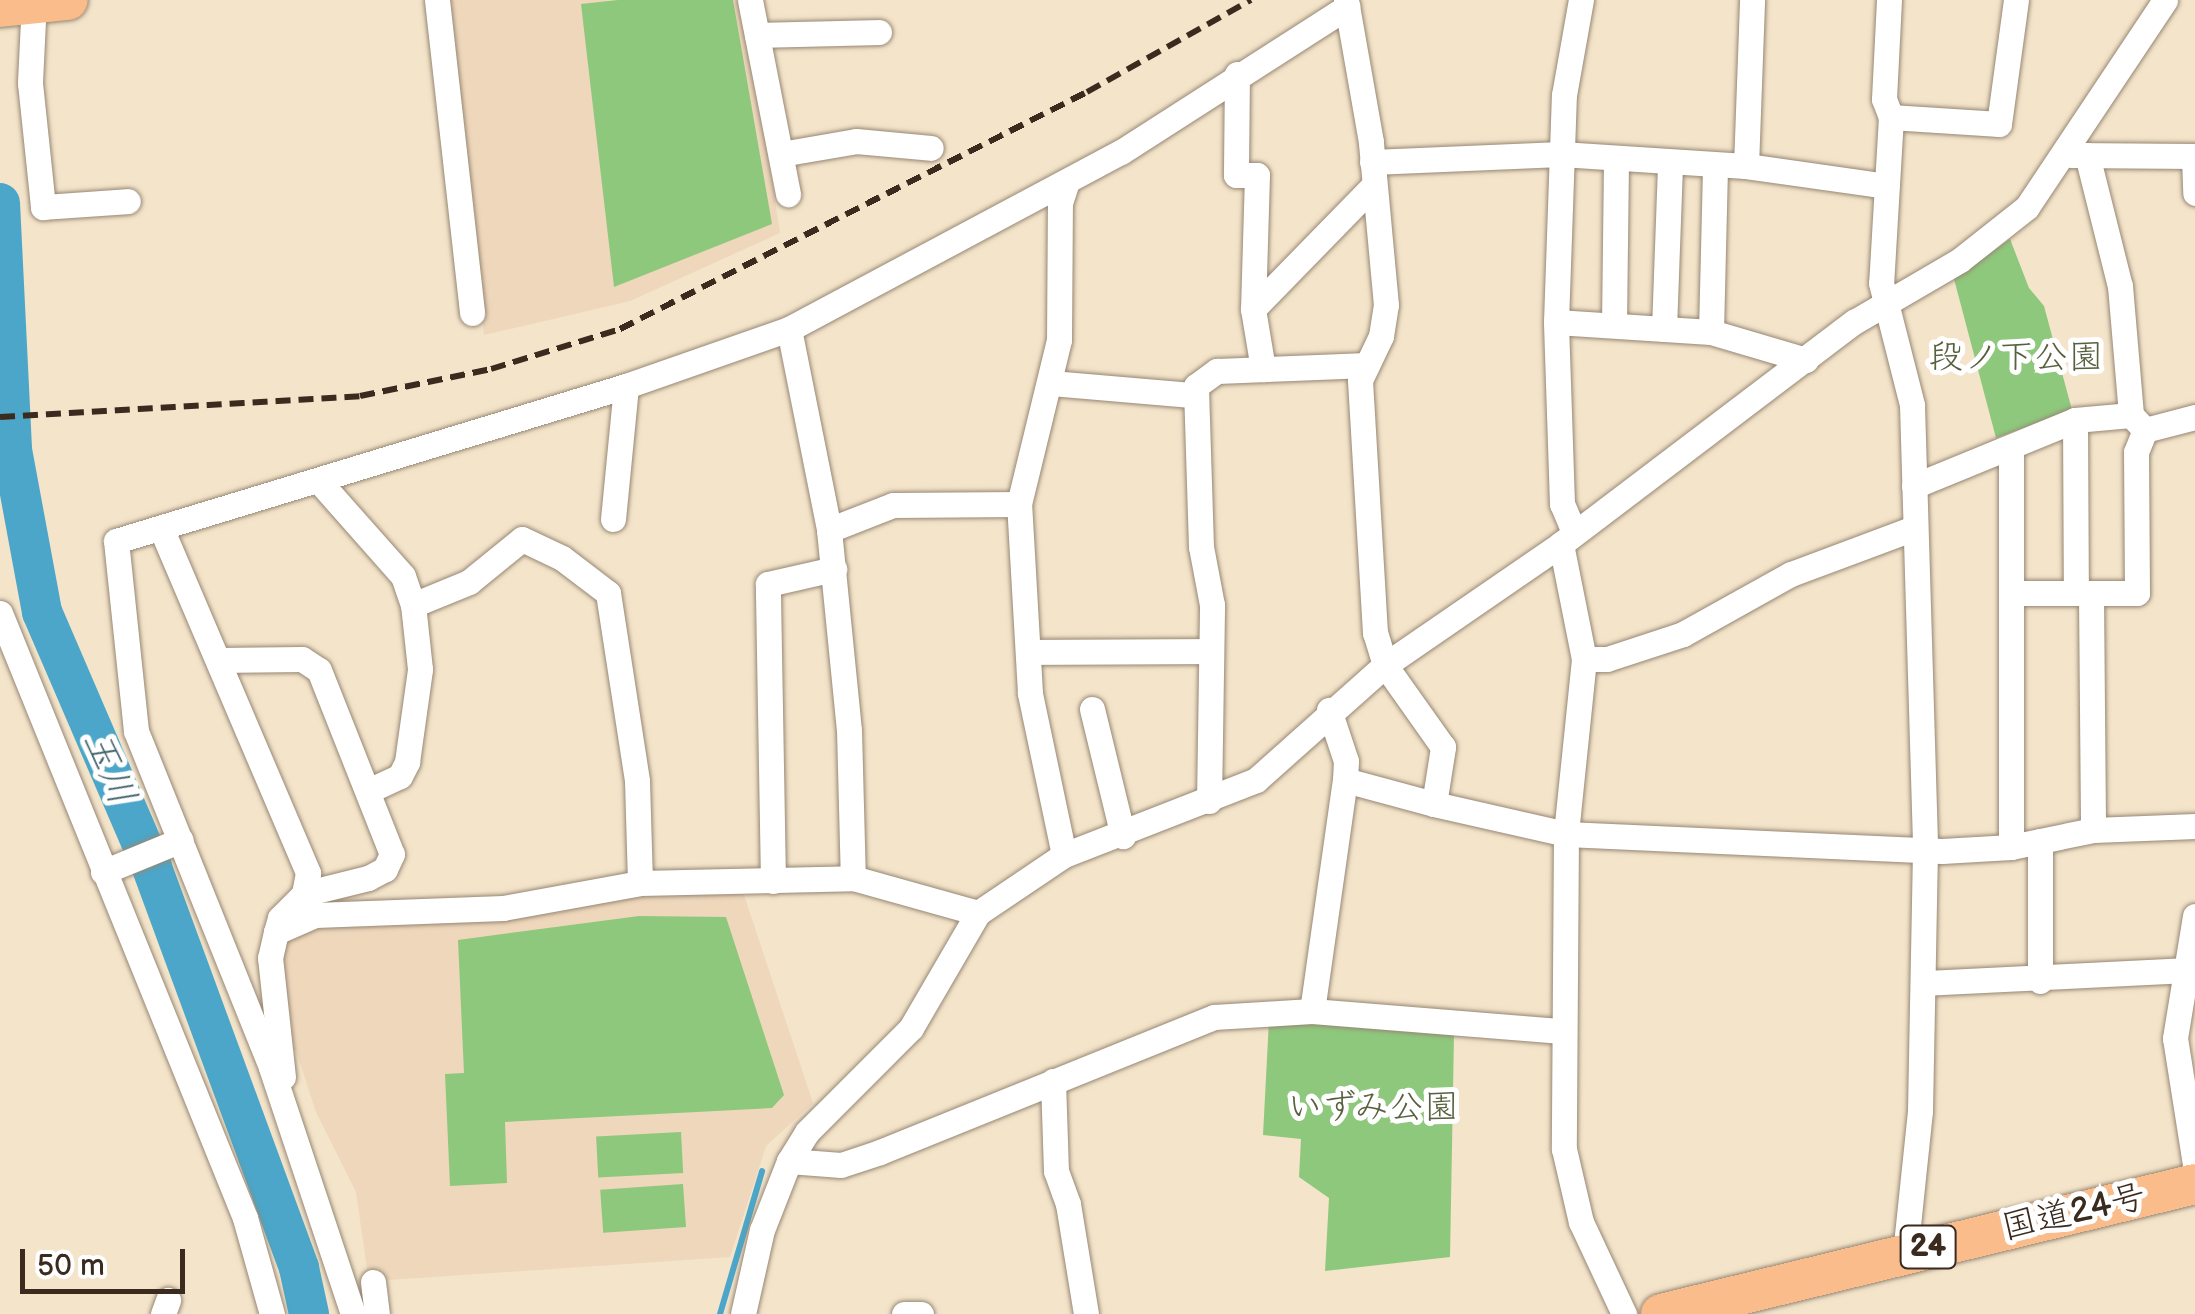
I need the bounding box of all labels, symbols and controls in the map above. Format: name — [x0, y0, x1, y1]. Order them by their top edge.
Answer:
park label: 段ノ下公園 — [1929, 337, 2103, 379]
water label: 玉川 — [73, 724, 145, 812]
park label: いずみ公園 — [1286, 1087, 1460, 1129]
street label: 国道24号 — [1998, 1176, 2150, 1250]
road number: 24 — [1898, 1220, 1958, 1274]
scale bar — [25, 1229, 190, 1291]
text: 50 m — [37, 1248, 105, 1284]

